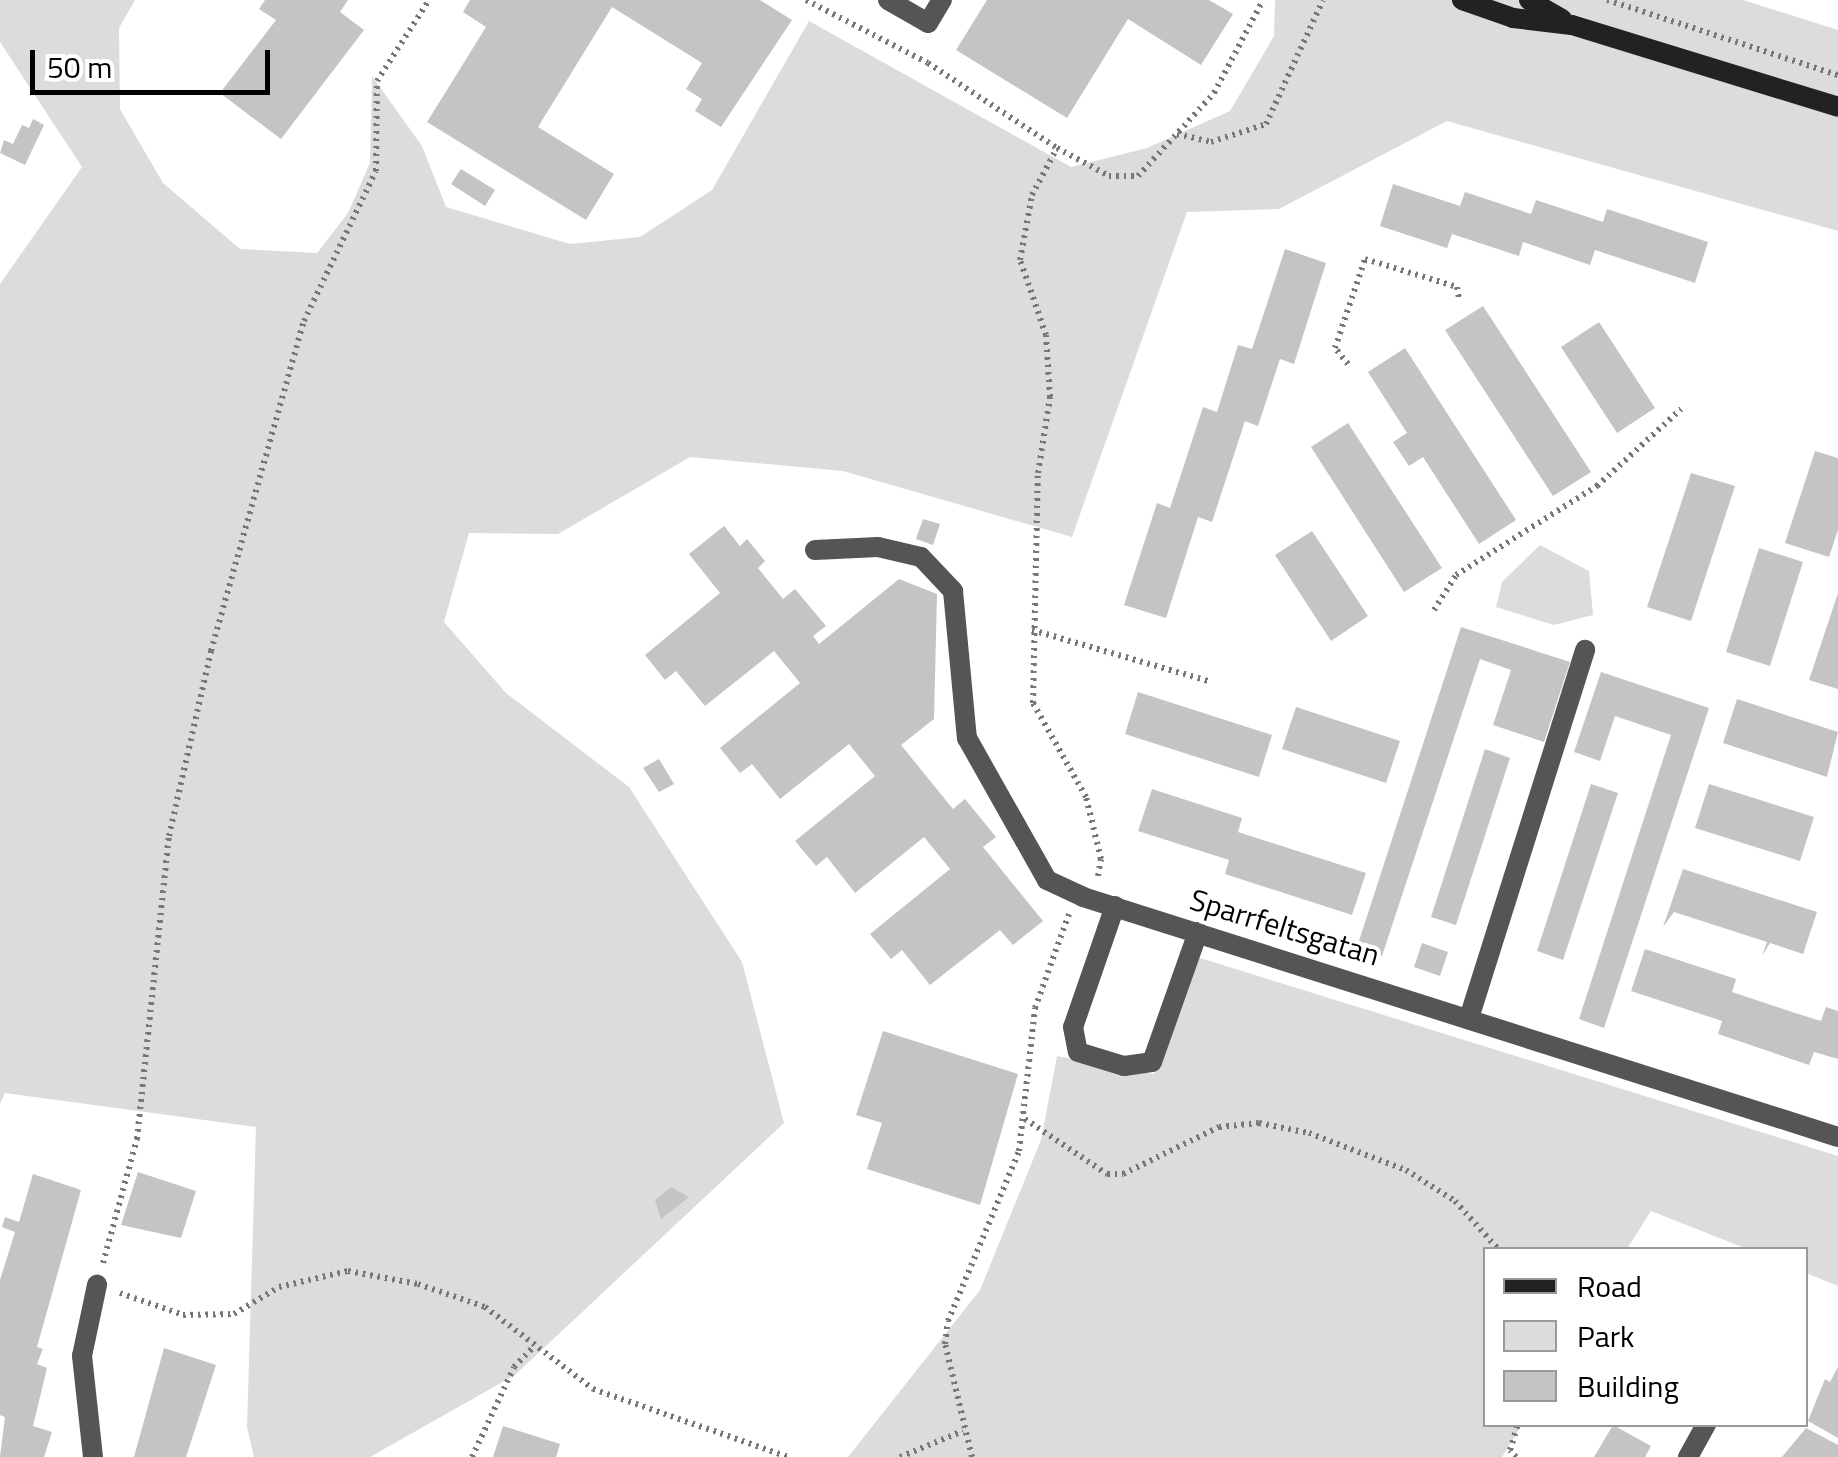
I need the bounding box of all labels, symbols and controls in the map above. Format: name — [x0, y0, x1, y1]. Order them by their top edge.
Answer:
scale bar — [35, 30, 275, 92]
text: 50 m — [47, 44, 112, 90]
street label: Sparrfeltsgatan — [1186, 881, 1384, 973]
legend — [1483, 1247, 1808, 1427]
text: Road — [1577, 1263, 1642, 1309]
text: Park — [1577, 1313, 1634, 1359]
text: Building — [1577, 1363, 1679, 1409]

